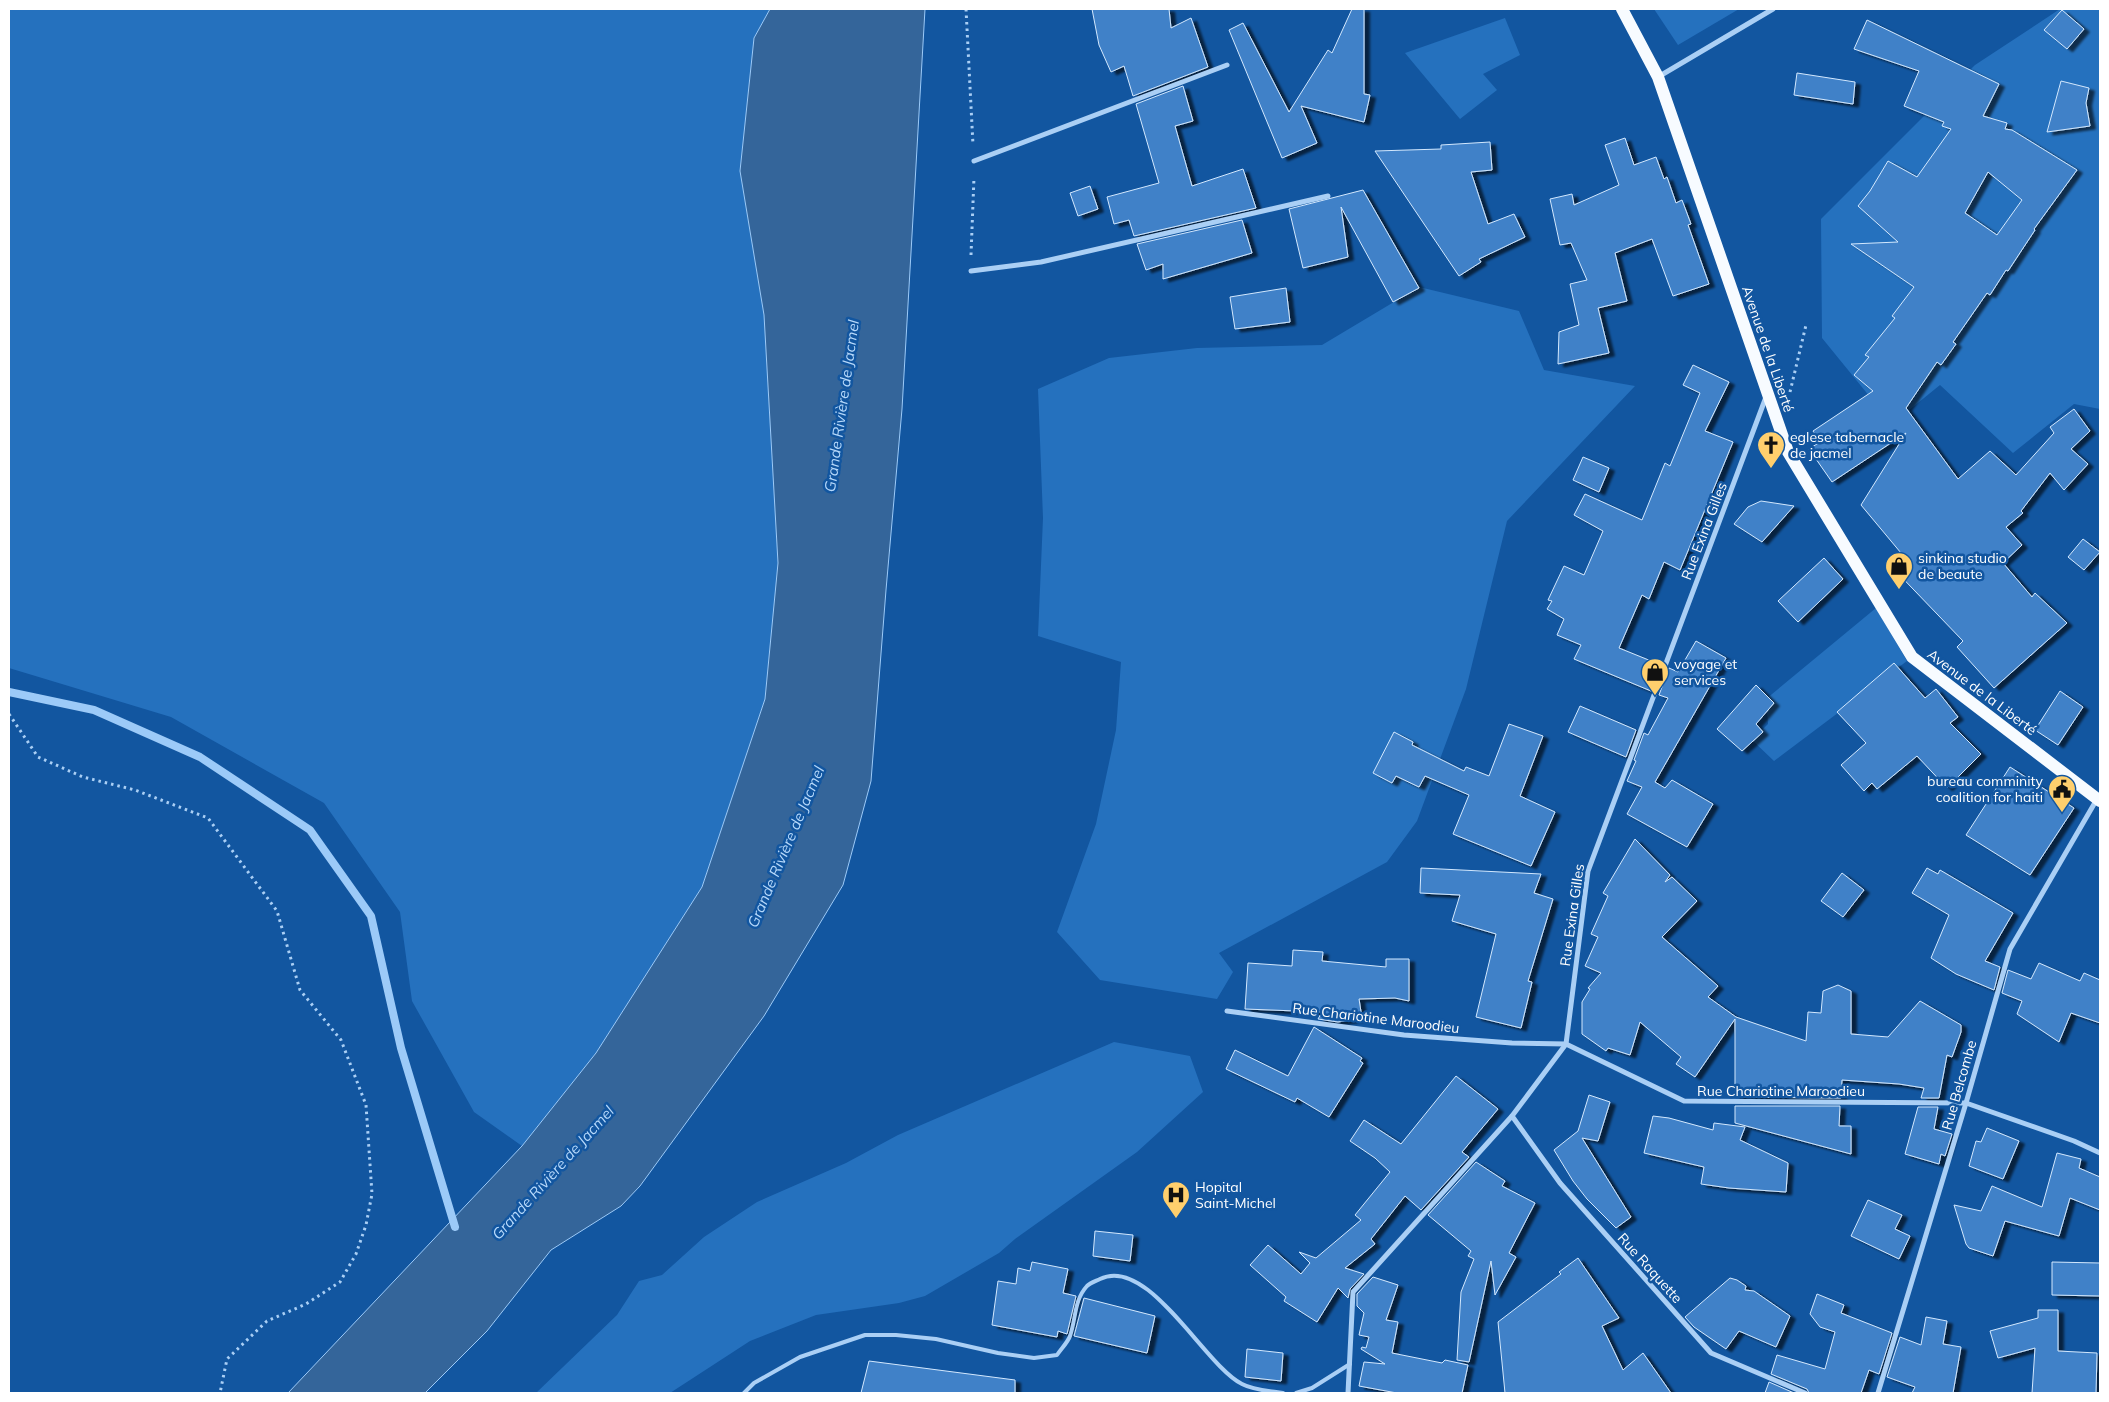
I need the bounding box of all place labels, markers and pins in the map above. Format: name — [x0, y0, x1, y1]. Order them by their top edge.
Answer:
place label: eglese tabernacle de jacmel — [1790, 428, 1904, 462]
church icon: eglese tabernacle de jacmel — [1756, 430, 1786, 469]
place label: sinkina studio de beaute — [1918, 549, 2007, 583]
shop icon: sinkina studio de beaute — [1884, 551, 1914, 590]
place label: voyage et services — [1674, 655, 1737, 689]
shop icon: voyage et services — [1640, 657, 1670, 696]
place label: bureau comminity coalition for haiti — [1927, 772, 2044, 806]
public building icon: bureau comminity coalition for haiti — [2047, 774, 2077, 813]
place label: Hopital Saint-Michel — [1195, 1178, 1276, 1212]
hospital icon: Hopital Saint-Michel — [1161, 1180, 1191, 1219]

